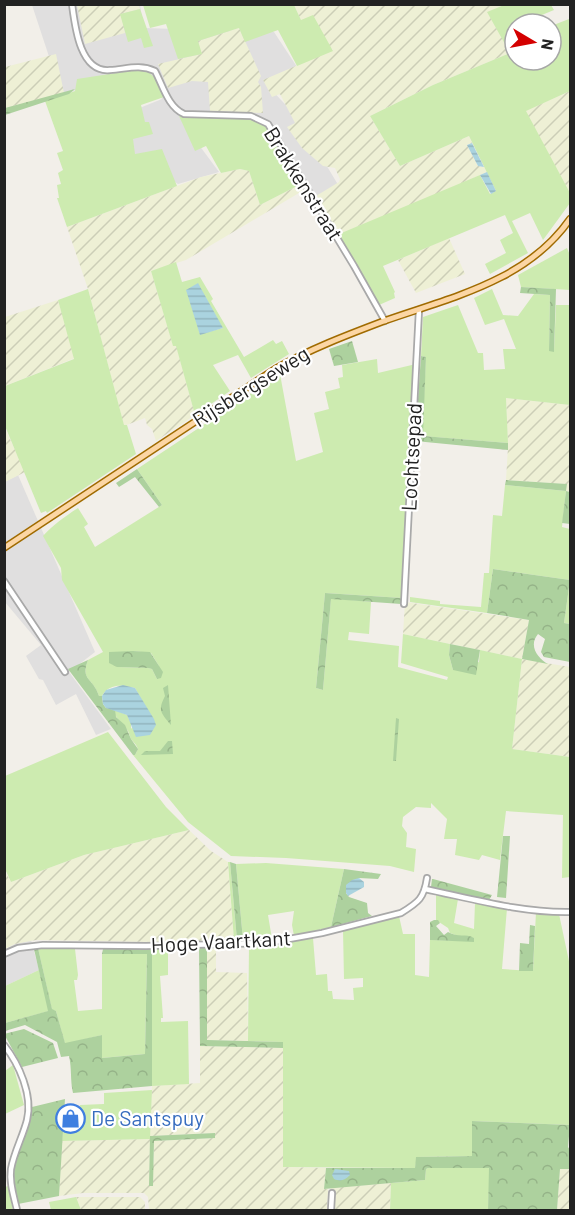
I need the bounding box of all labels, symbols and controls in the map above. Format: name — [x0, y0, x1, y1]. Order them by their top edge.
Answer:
north arrow — [503, 12, 563, 72]
text: N — [538, 38, 559, 52]
street label: Brakkenstraat — [259, 122, 349, 245]
street label: Rijsbergseweg — [187, 340, 313, 431]
street label: Lochtsepad — [395, 402, 426, 512]
street label: Hoge Vaartkant — [150, 924, 292, 957]
shop icon: De Santspuy — [54, 1103, 86, 1135]
place label: De Santspuy — [91, 1105, 204, 1130]

